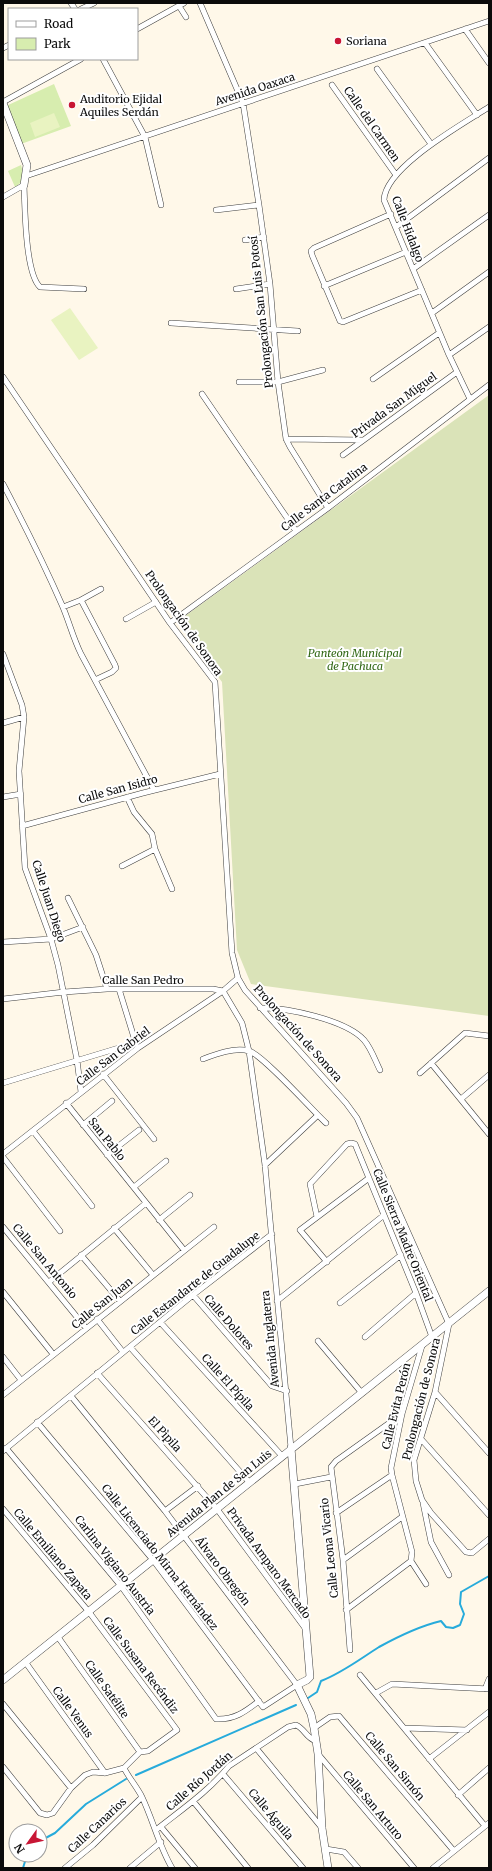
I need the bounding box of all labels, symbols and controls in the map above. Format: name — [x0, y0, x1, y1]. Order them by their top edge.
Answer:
legend — [8, 8, 138, 60]
text: Road — [44, 16, 73, 31]
place label: Soriana — [346, 34, 387, 48]
text: Park — [44, 36, 71, 51]
marker: Soriana — [333, 36, 343, 46]
street label: Avenida Oaxaca — [212, 70, 297, 109]
street label: Calle del Carmen — [341, 84, 404, 165]
place label: Auditorio Ejidal Aquiles Serdán — [79, 92, 163, 119]
marker: Auditorio Ejidal Aquiles Serdán — [67, 100, 77, 110]
street label: Calle Hidalgo — [389, 194, 427, 265]
street label: Prolongación San Luis Potosí — [246, 235, 276, 389]
street label: Privada San Miguel — [349, 369, 440, 441]
street label: Calle Santa Catalina — [278, 460, 370, 534]
street label: Prolongación de Sonora — [142, 568, 226, 678]
park label: Panteón Municipal de Pachuca — [308, 646, 402, 673]
street label: Calle San Isidro — [77, 772, 160, 806]
street label: Calle Juan Diego — [29, 858, 69, 944]
street label: Calle San Pedro — [102, 973, 184, 987]
street label: Prolongación de Sonora — [251, 982, 345, 1084]
street label: Calle San Gabriel — [73, 1023, 153, 1088]
street label: San Pablo — [85, 1115, 129, 1164]
street label: Calle Sierra Madre Oriental — [370, 1167, 436, 1304]
street label: Calle San Antonio — [10, 1221, 81, 1302]
street label: Calle Estandarte de Guadalupe — [128, 1228, 263, 1338]
street label: Calle San Juan — [69, 1274, 136, 1332]
street label: Avenida Inglaterra — [258, 1290, 282, 1389]
street label: Calle Dolores — [201, 1291, 257, 1353]
street label: Prolongación de Sonora — [399, 1336, 443, 1462]
street label: Calle El Pípila — [199, 1351, 257, 1413]
street label: Calle Evita Perón — [378, 1361, 414, 1451]
street label: El Pìpila — [145, 1413, 185, 1455]
street label: Avenida Plan de San Luis — [163, 1446, 274, 1540]
street label: Calle Licenciado Mirna Hernández — [99, 1481, 221, 1633]
street label: Calle Leona Vicario — [317, 1497, 341, 1599]
street label: Calle Emiliano Zapata — [11, 1505, 95, 1603]
street label: Privada Amparo Mercado — [224, 1505, 314, 1622]
street label: Carlina Vigiano Austria — [72, 1512, 158, 1618]
street label: Álvaro Obregón — [192, 1533, 254, 1609]
street label: Calle Susana Recéndiz — [100, 1614, 182, 1716]
street label: Calle Satélite — [82, 1657, 132, 1721]
street label: Calle Venus — [50, 1684, 96, 1740]
street label: Calle San Simón — [362, 1729, 428, 1804]
street label: Calle Río Jordán — [163, 1748, 236, 1814]
street label: Calle San Arturo — [340, 1768, 406, 1843]
street label: Calle Águila — [246, 1786, 297, 1843]
street label: Calle Canarios — [65, 1794, 129, 1856]
north arrow — [8, 1823, 48, 1863]
text: N — [11, 1841, 28, 1856]

